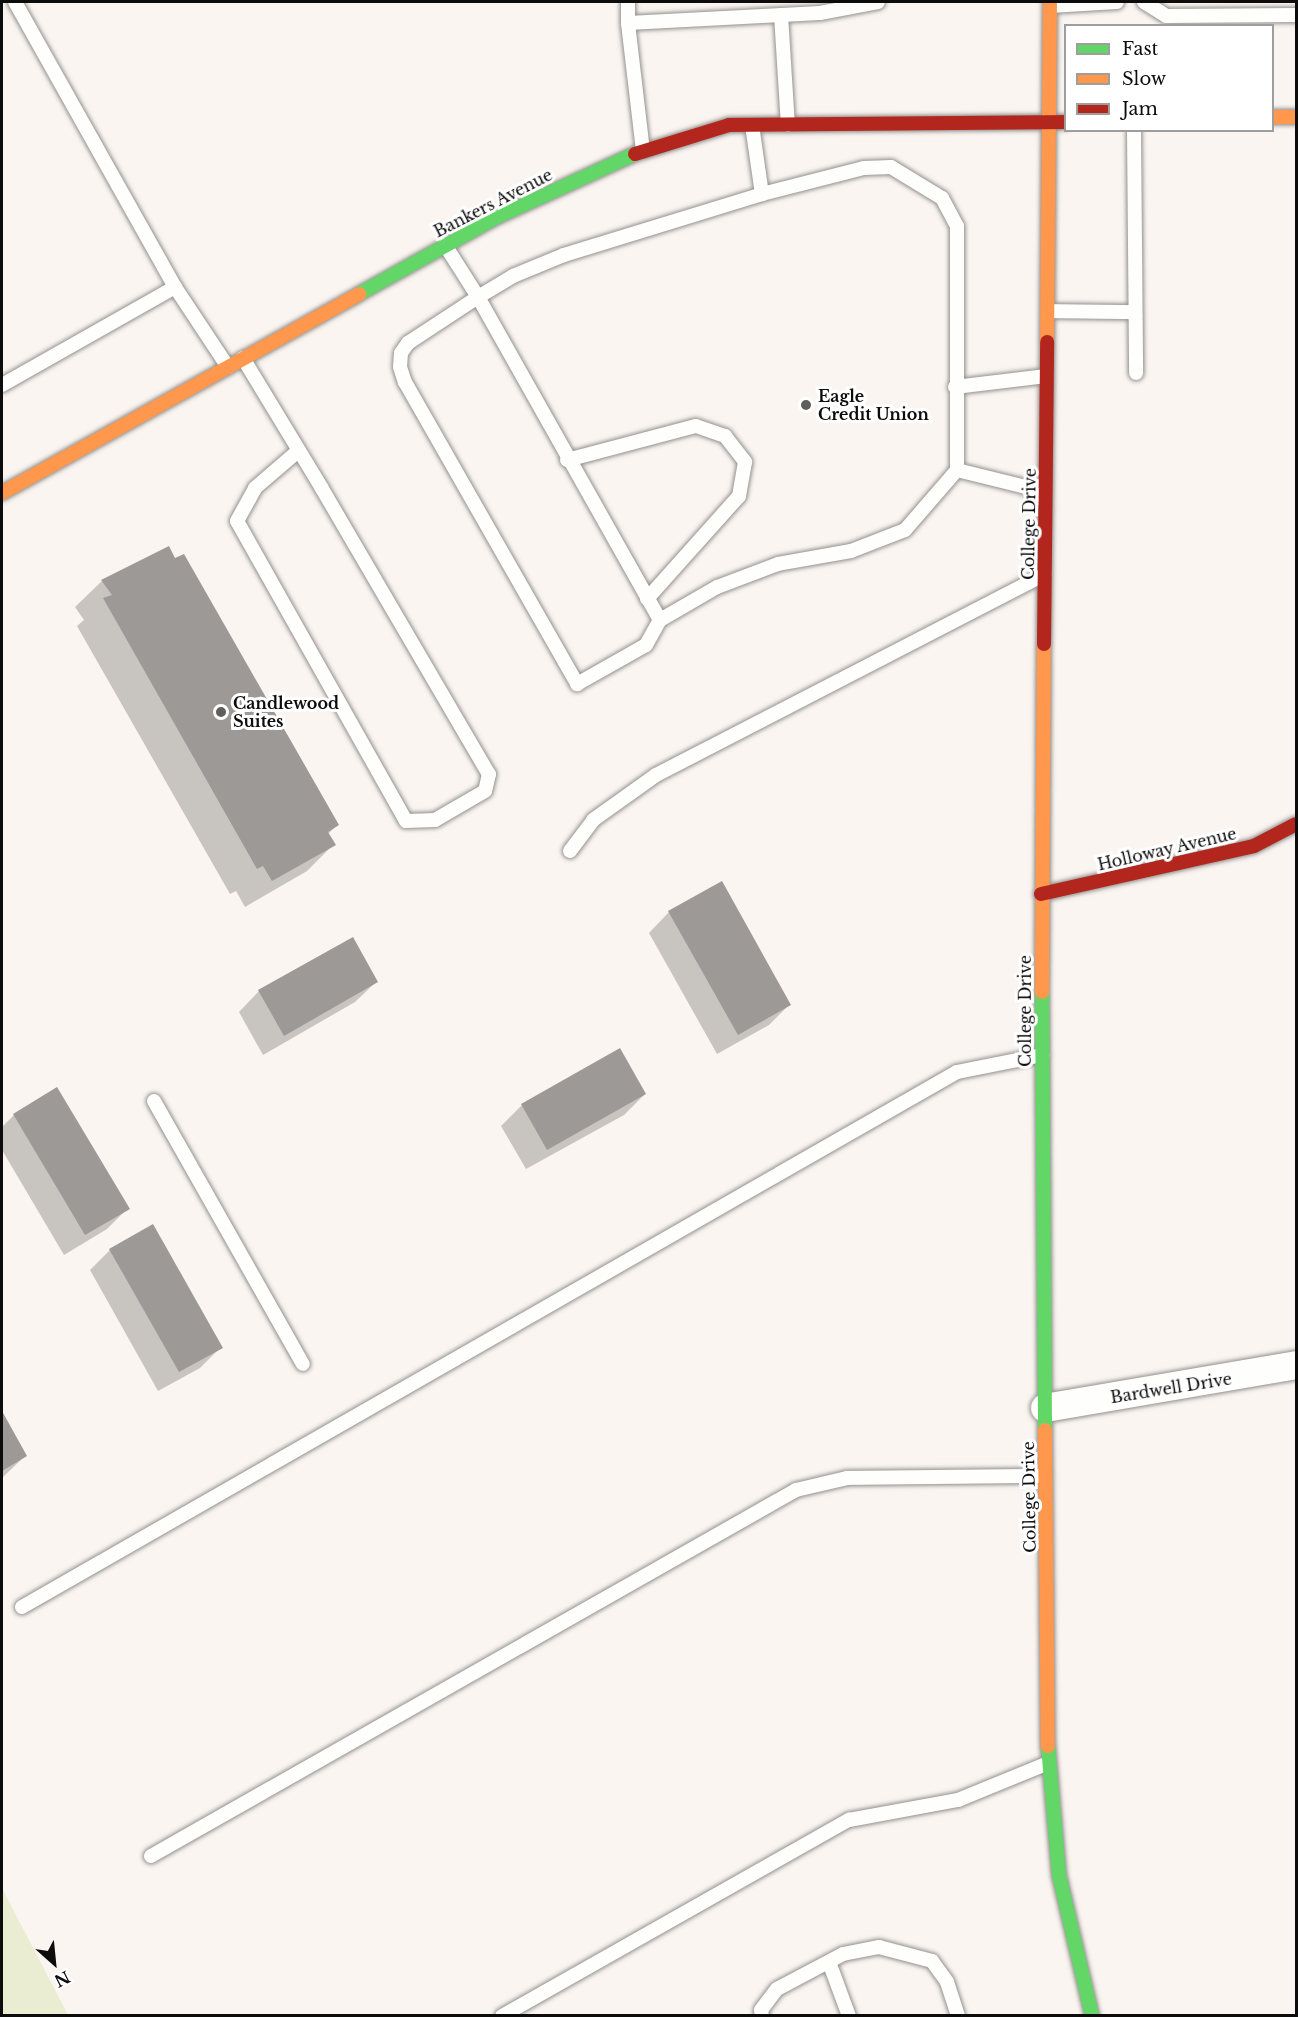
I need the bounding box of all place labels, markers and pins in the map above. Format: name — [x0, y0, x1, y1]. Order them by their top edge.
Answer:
place label: Eagle Credit Union — [818, 386, 929, 424]
marker: Eagle Credit Union — [799, 398, 813, 412]
place label: Candlewood Suites — [233, 693, 339, 731]
marker: Candlewood Suites — [214, 705, 228, 719]

